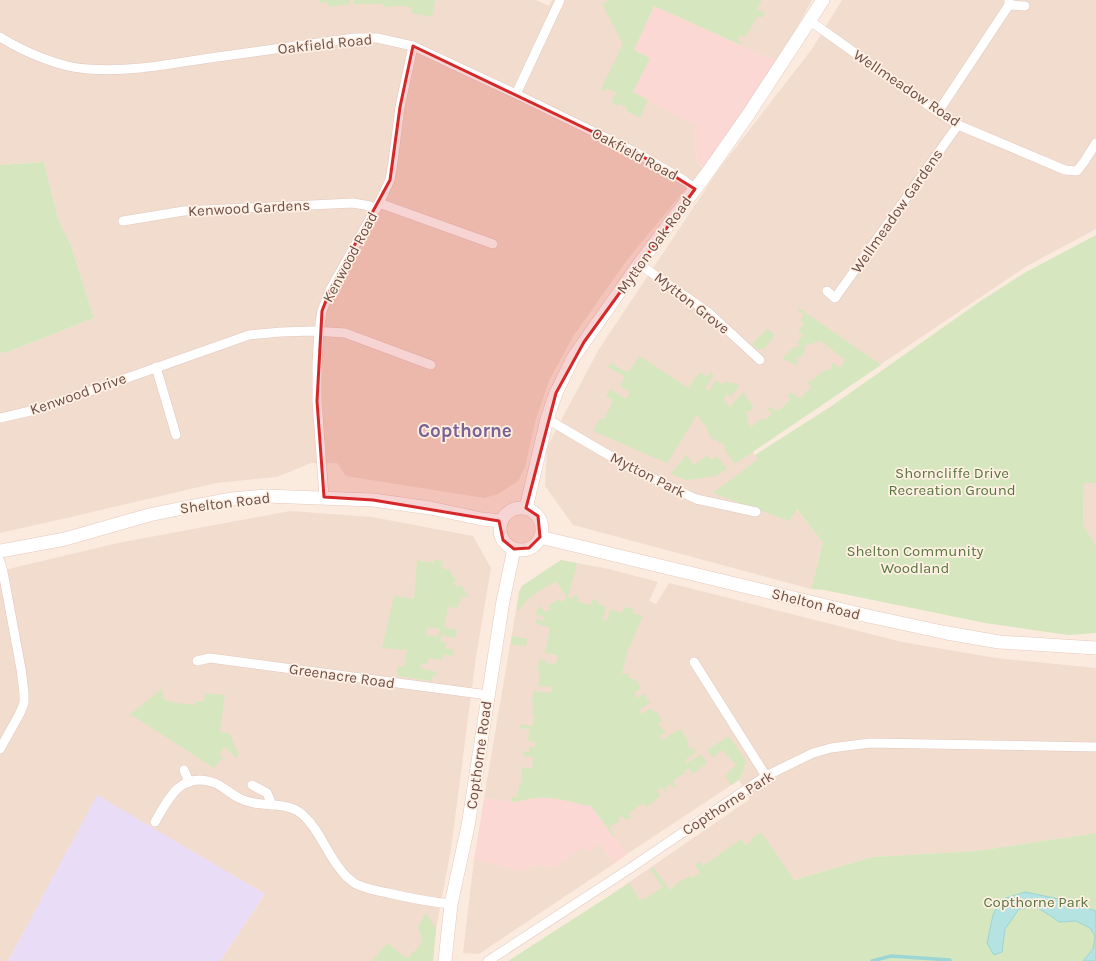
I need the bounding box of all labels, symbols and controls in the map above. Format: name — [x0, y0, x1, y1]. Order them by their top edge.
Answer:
street label: Oakfield Road — [277, 30, 373, 58]
street label: Wellmeadow Road — [850, 46, 964, 130]
street label: Oakfield Road — [589, 124, 681, 184]
street label: Wellmeadow Gardens — [847, 145, 947, 277]
street label: Mytton Oak Road — [613, 193, 695, 297]
street label: Kenwood Gardens — [187, 196, 311, 220]
street label: Kenwood Road — [319, 209, 381, 305]
street label: Mytton Grove — [651, 268, 733, 338]
street label: Kenwood Drive — [27, 369, 129, 419]
district label: Copthorne — [418, 420, 512, 442]
street label: Mytton Park — [607, 448, 689, 502]
park label: Shorncliffe Drive Recreation Ground — [888, 464, 1016, 499]
street label: Shelton Road — [179, 489, 271, 517]
park label: Shelton Community Woodland — [846, 542, 984, 577]
street label: Shelton Road — [770, 584, 862, 624]
street label: Greenacre Road — [288, 660, 396, 692]
street label: Copthorne Road — [462, 700, 496, 810]
street label: Copthorne Park — [679, 767, 777, 839]
park label: Copthorne Park — [983, 893, 1089, 911]

